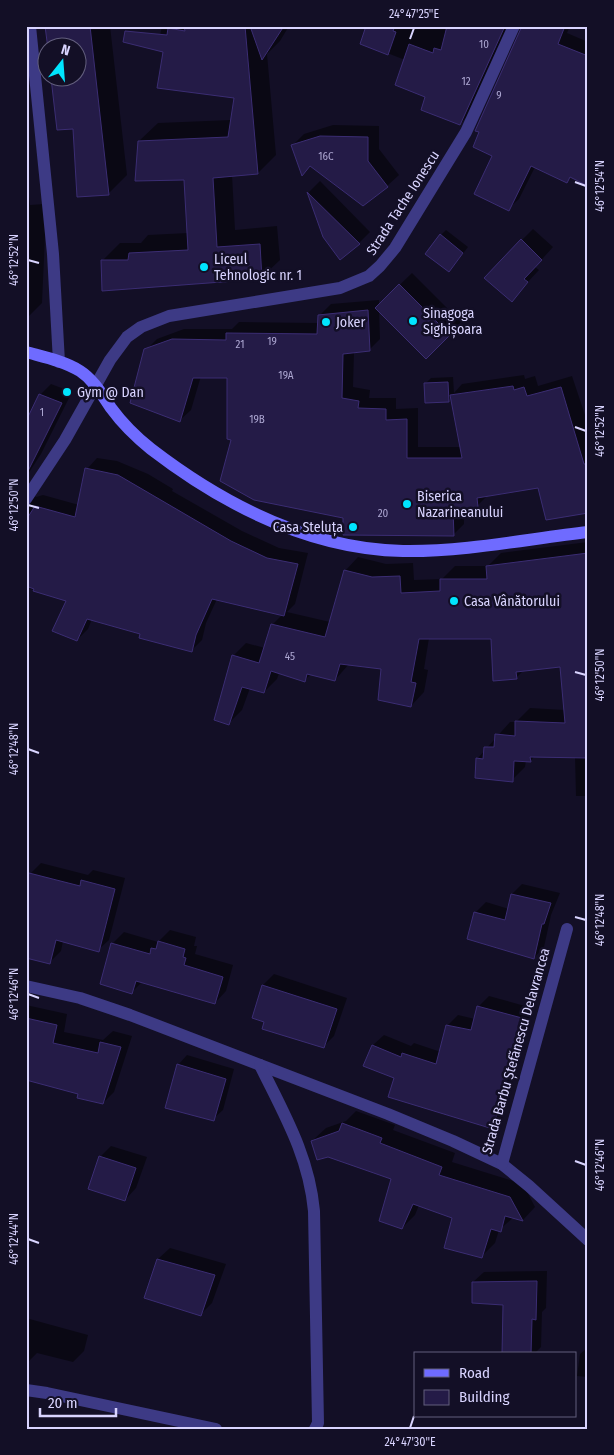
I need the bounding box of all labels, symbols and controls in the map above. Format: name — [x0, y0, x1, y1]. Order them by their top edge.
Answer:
text: 24°47'25"E — [389, 7, 439, 21]
north arrow — [38, 38, 88, 88]
house number: 10 — [479, 38, 489, 51]
text: N — [59, 41, 72, 59]
house number: 12 — [461, 75, 471, 88]
house number: 9 — [496, 89, 502, 102]
street label: Strada Tache Ionescu — [363, 148, 443, 258]
house number: 16C — [318, 150, 334, 163]
text: 46°12'54"N — [593, 160, 607, 212]
text: 46°12'52"N — [7, 234, 21, 286]
place label: Liceul Tehnologic nr. 1 — [214, 251, 302, 284]
marker: Liceul Tehnologic nr. 1 — [198, 261, 210, 273]
place label: Sinagoga Sighișoara — [423, 305, 482, 339]
place label: Joker — [336, 314, 365, 331]
marker: Sinagoga Sighișoara — [407, 315, 419, 327]
marker: Joker — [320, 316, 332, 328]
house number: 19 — [267, 335, 277, 348]
house number: 21 — [236, 338, 244, 351]
house number: 19A — [278, 369, 294, 382]
place label: Gym @ Dan — [77, 384, 144, 401]
marker: Gym @ Dan — [61, 386, 73, 398]
text: 46°12'52"N — [593, 405, 607, 457]
house number: 1 — [40, 406, 44, 419]
house number: 19B — [249, 413, 265, 426]
text: 46°12'50"N — [7, 478, 21, 532]
place label: Biserica Nazarineanului — [417, 488, 503, 521]
marker: Biserica Nazarineanului — [401, 498, 413, 510]
house number: 20 — [378, 507, 389, 520]
place label: Casa Steluța — [273, 519, 343, 537]
marker: Casa Steluța — [347, 521, 359, 533]
place label: Casa Vânătorului — [464, 593, 560, 610]
marker: Casa Vânătorului — [448, 595, 460, 607]
text: 46°12'50"N — [593, 648, 607, 702]
house number: 45 — [285, 650, 295, 663]
text: 46°12'48"N — [7, 723, 21, 775]
text: 46°12'48"N — [593, 894, 607, 946]
street label: Strada Barbu Ștefănescu Delavrancea — [478, 946, 555, 1156]
text: 46°12'46"N — [7, 968, 21, 1020]
text: 46°12'46"N — [593, 1139, 607, 1191]
text: 46°12'44"N — [7, 1213, 21, 1265]
legend — [414, 1352, 576, 1418]
text: Road — [459, 1364, 490, 1382]
scale bar — [40, 1385, 116, 1417]
text: Building — [459, 1388, 510, 1406]
text: 20 m — [48, 1394, 78, 1412]
text: 24°47'30"E — [384, 1435, 436, 1449]

